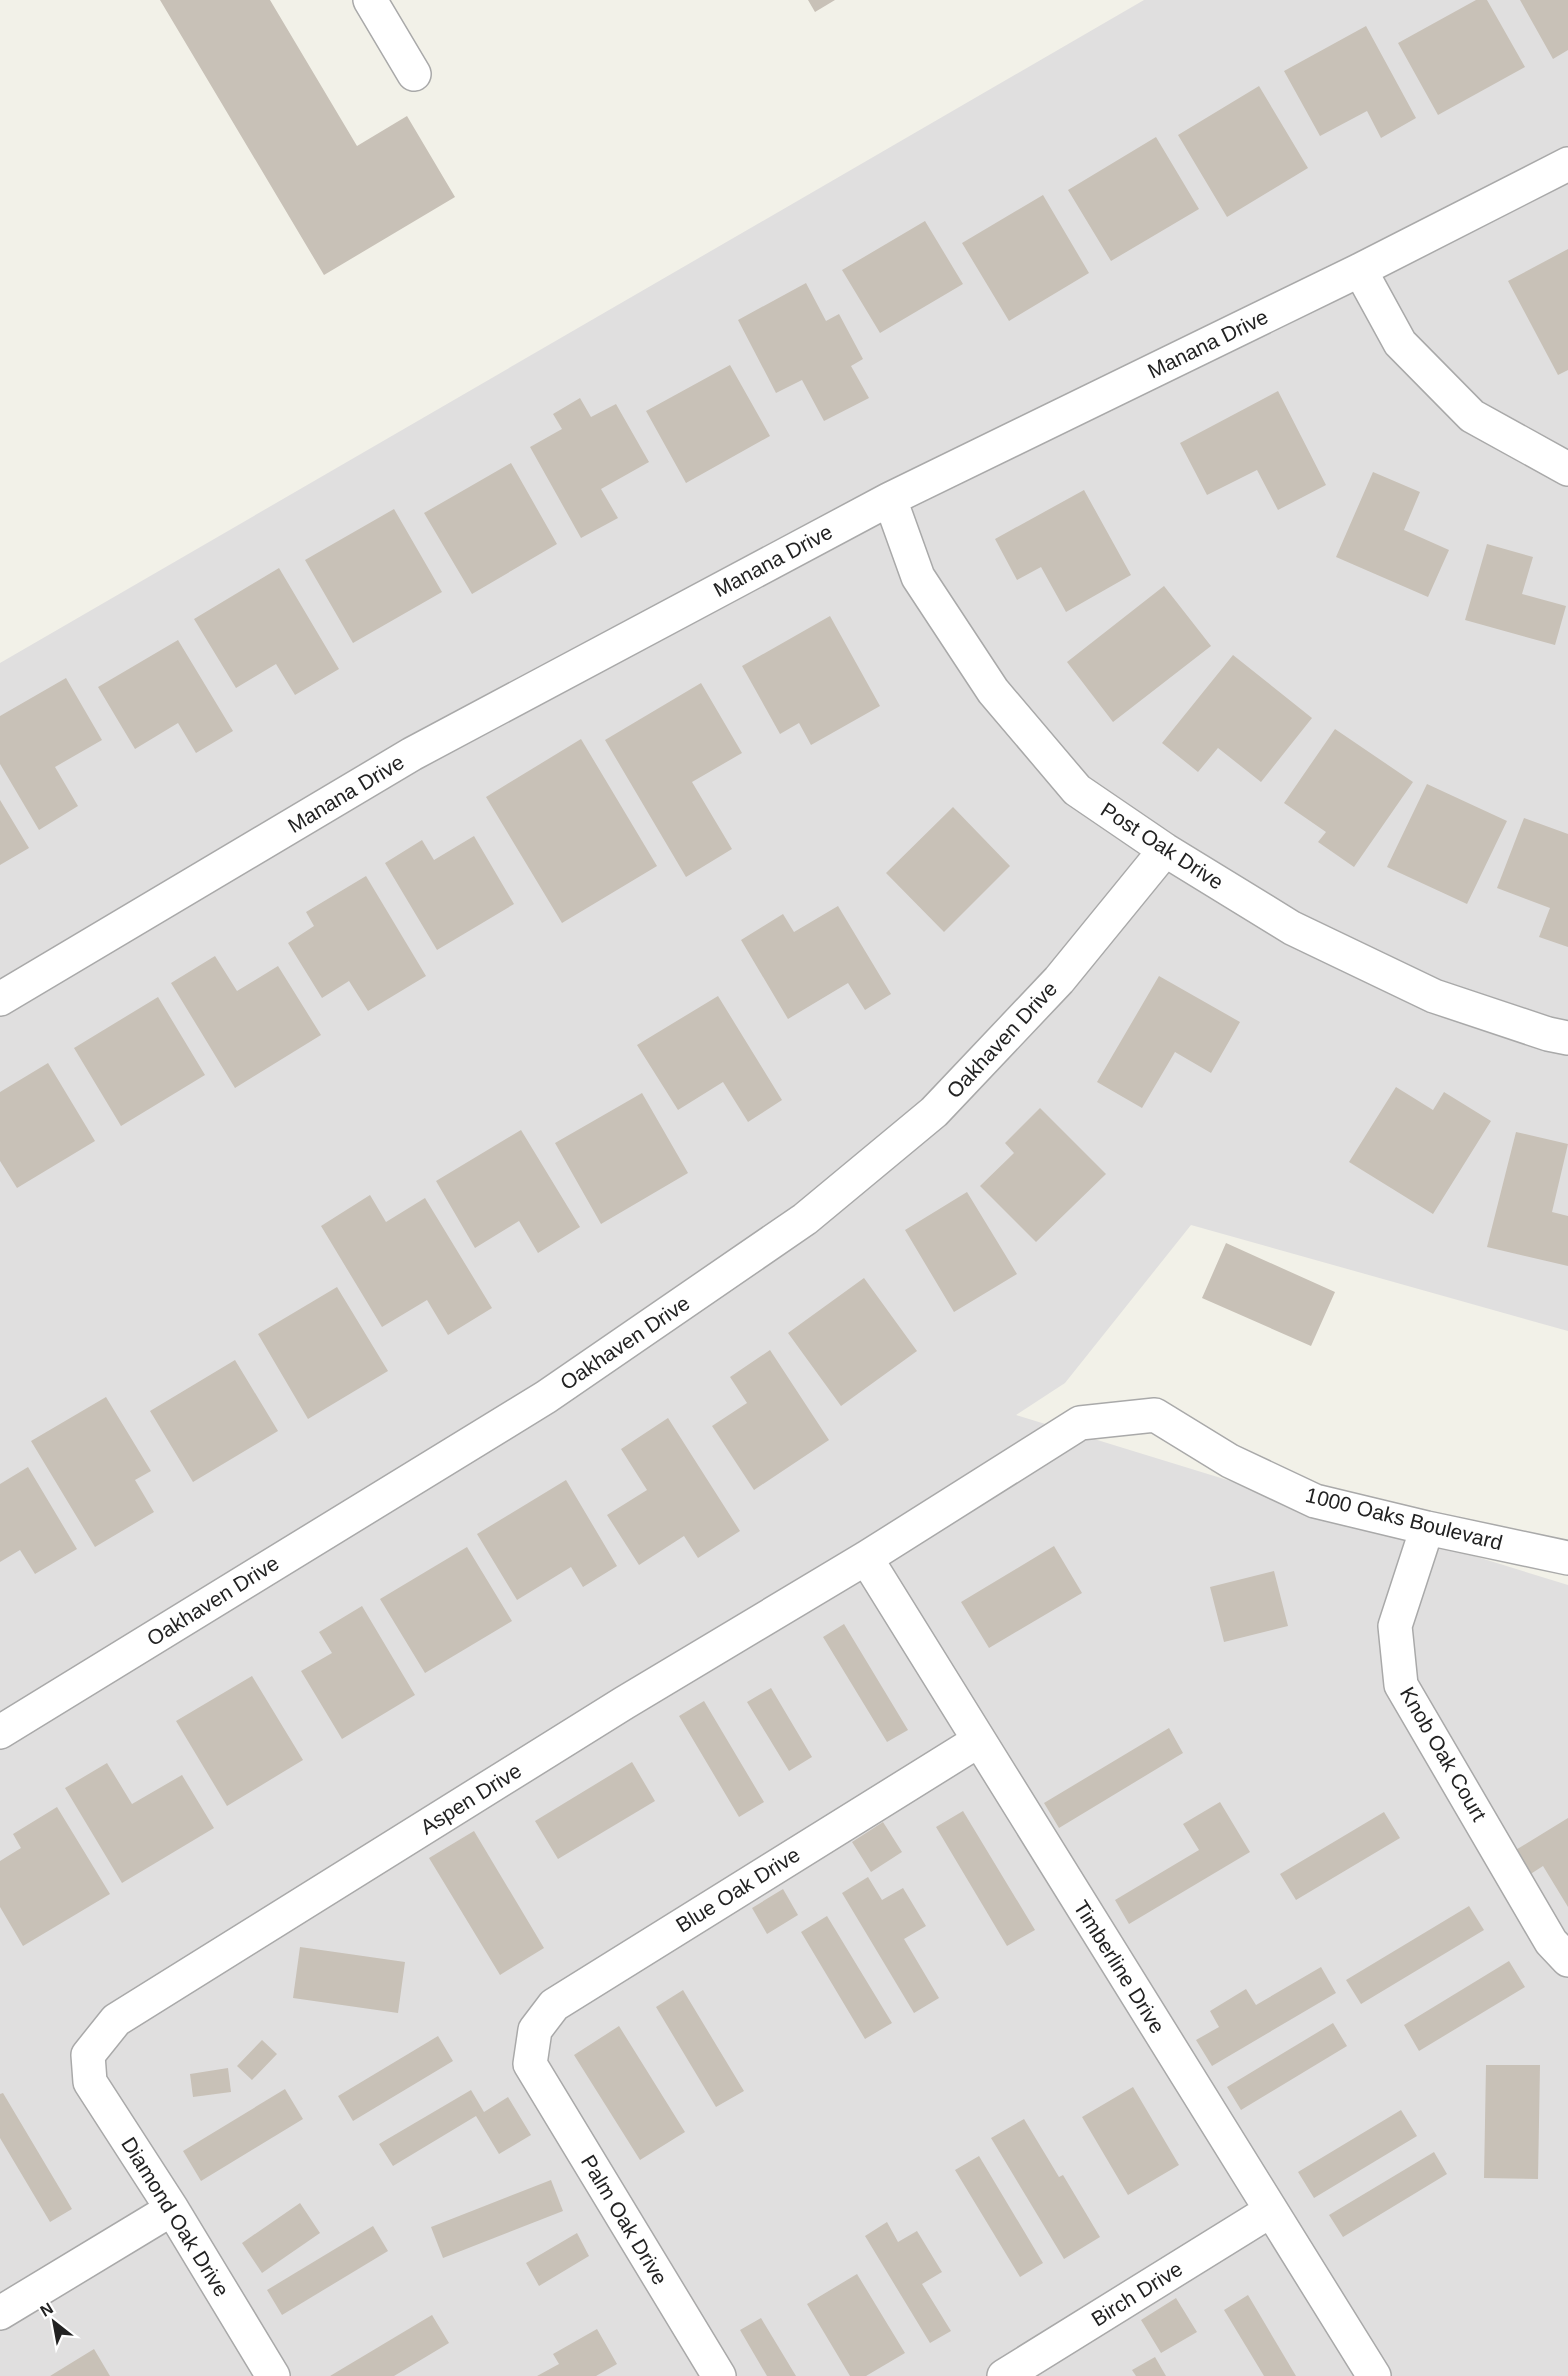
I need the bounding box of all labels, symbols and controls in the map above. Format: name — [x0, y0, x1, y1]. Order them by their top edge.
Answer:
street label: Manana Drive — [1144, 305, 1272, 383]
street label: Manana Drive — [710, 520, 836, 601]
street label: Manana Drive — [284, 750, 408, 837]
street label: Post Oak Drive — [1097, 797, 1228, 894]
street label: Oakhaven Drive — [942, 977, 1061, 1103]
street label: Oakhaven Drive — [556, 1291, 694, 1394]
street label: 1000 Oaks Boulevard — [1303, 1483, 1505, 1554]
street label: Oakhaven Drive — [143, 1551, 283, 1650]
street label: Knob Oak Court — [1396, 1683, 1491, 1825]
street label: Aspen Drive — [416, 1759, 525, 1839]
street label: Blue Oak Drive — [672, 1842, 804, 1937]
street label: Timberline Drive — [1069, 1896, 1169, 2037]
street label: Diamond Oak Drive — [117, 2133, 234, 2301]
street label: Palm Oak Drive — [577, 2151, 672, 2289]
street label: Birch Drive — [1087, 2257, 1186, 2331]
north arrow — [24, 2292, 84, 2352]
text: N — [37, 2299, 56, 2320]

